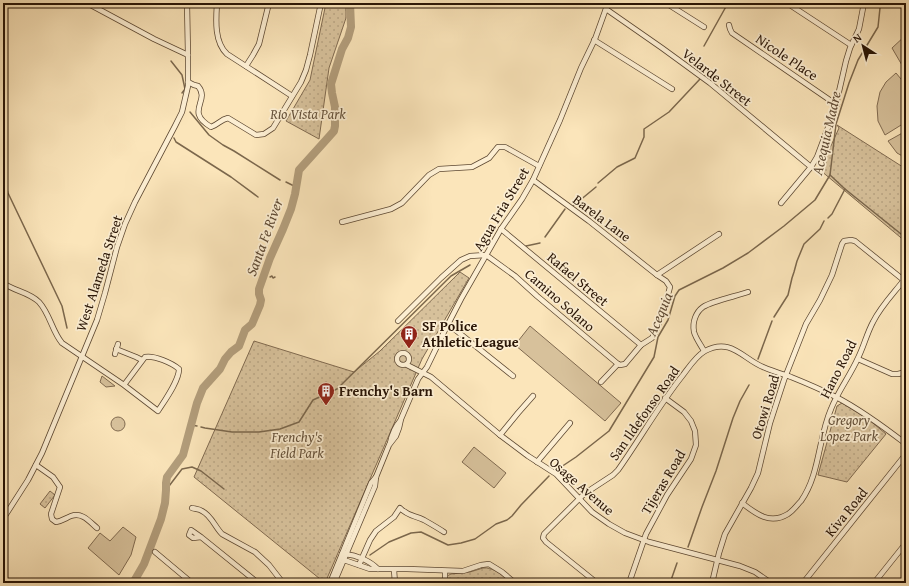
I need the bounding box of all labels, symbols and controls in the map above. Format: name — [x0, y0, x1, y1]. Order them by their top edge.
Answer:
north arrow — [843, 26, 883, 66]
street label: Nicole Place — [752, 29, 822, 85]
text: N — [849, 29, 865, 47]
street label: Velarde Street — [678, 43, 756, 111]
water label: Acequia Madre — [806, 89, 846, 178]
park label: Rio Vista Park — [269, 104, 346, 124]
street label: Agua Fria Street — [468, 163, 534, 255]
street label: Barela Lane — [569, 189, 636, 247]
water label: Santa Fe River — [240, 195, 288, 279]
street label: West Alameda Street — [71, 212, 127, 334]
street label: Rafael Street — [543, 247, 613, 311]
street label: Camino Solano — [521, 264, 599, 336]
water label: Acequia — [640, 289, 678, 340]
place label: SF Police Athletic League — [422, 316, 519, 352]
building icon: SF Police Athletic League — [399, 324, 419, 349]
street label: Hano Road — [815, 336, 862, 402]
street label: San Ildefonso Road — [604, 361, 684, 464]
street label: Otowi Road — [746, 372, 784, 442]
building icon: Frenchy's Barn — [316, 381, 336, 406]
place label: Frenchy's Barn — [339, 381, 434, 401]
park label: Gregory Lopez Park — [819, 410, 879, 446]
park label: Frenchy's Field Park — [269, 427, 324, 463]
street label: Tijeras Road — [636, 445, 690, 518]
street label: Osage Avenue — [545, 452, 619, 520]
street label: Kiva Road — [820, 483, 872, 541]

